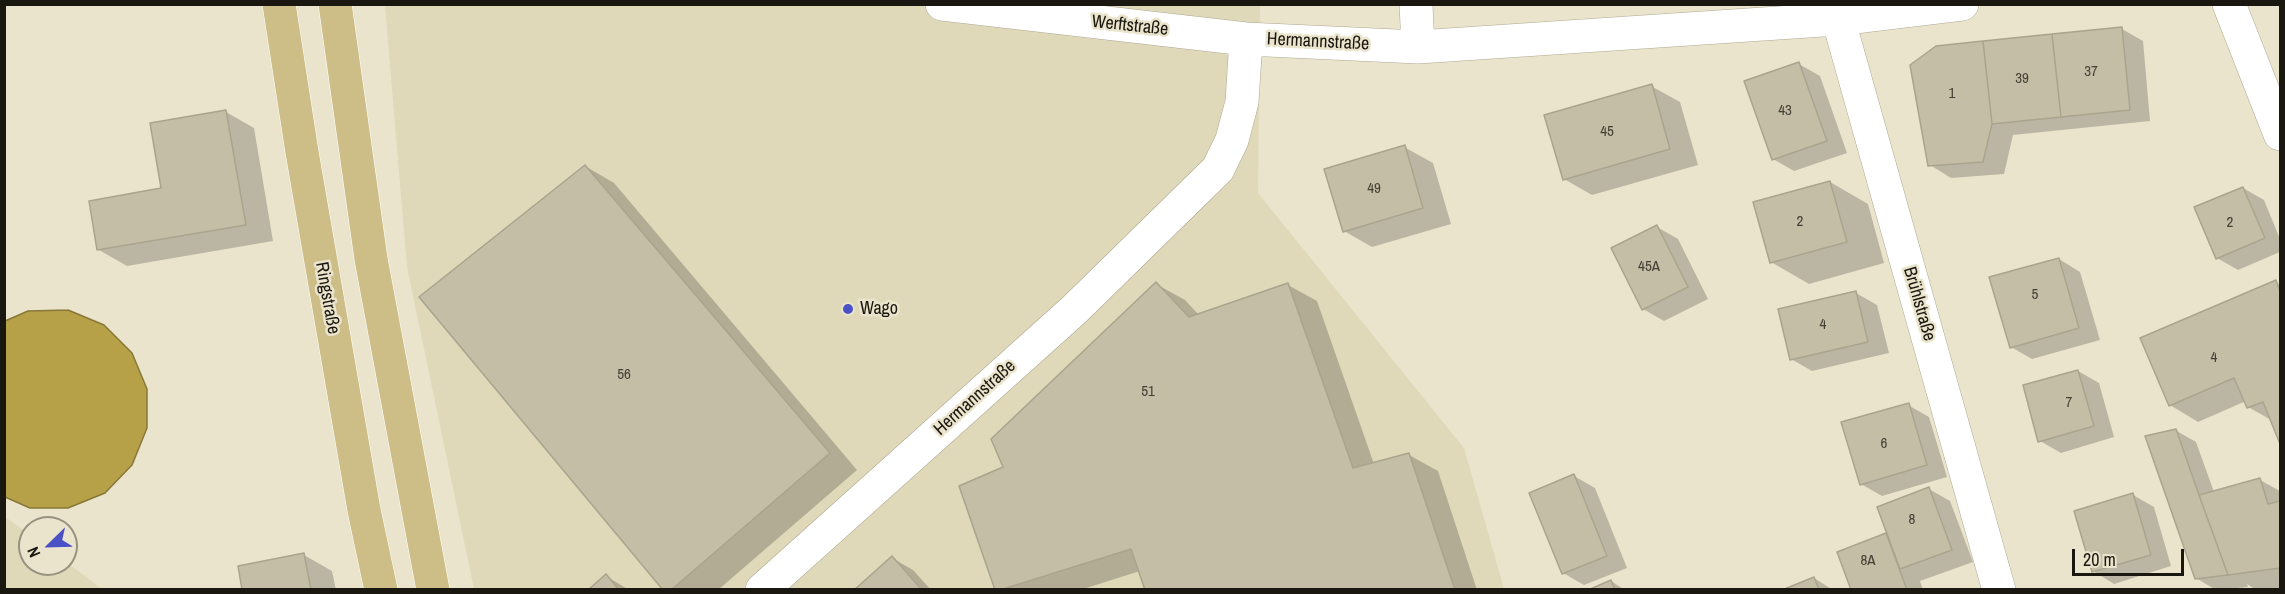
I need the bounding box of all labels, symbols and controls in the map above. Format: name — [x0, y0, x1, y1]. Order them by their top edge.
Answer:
street label: Werftstraße — [1091, 11, 1169, 41]
street label: Hermannstraße — [1266, 29, 1370, 55]
house number: 37 — [2084, 63, 2098, 81]
house number: 39 — [2015, 70, 2029, 88]
house number: 1 — [1949, 85, 1955, 103]
house number: 43 — [1778, 102, 1792, 120]
house number: 45 — [1600, 123, 1614, 141]
house number: 49 — [1367, 180, 1381, 198]
house number: 2 — [1797, 213, 1803, 231]
house number: 2 — [2227, 214, 2233, 232]
house number: 45A — [1638, 258, 1660, 276]
street label: Ringstraße — [310, 260, 344, 336]
street label: Brühlstraße — [1898, 264, 1940, 344]
house number: 5 — [2032, 286, 2038, 304]
place label: Wago — [860, 298, 898, 320]
marker: Wago — [841, 302, 855, 316]
house number: 4 — [1820, 316, 1826, 334]
house number: 4 — [2211, 349, 2217, 367]
street label: Hermannstraße — [930, 356, 1020, 440]
house number: 56 — [617, 366, 631, 384]
house number: 51 — [1141, 383, 1155, 401]
house number: 7 — [2066, 394, 2072, 412]
house number: 6 — [1881, 435, 1887, 453]
house number: 8 — [1909, 511, 1915, 529]
north arrow — [18, 516, 78, 576]
scale bar — [2075, 537, 2188, 575]
text: N — [21, 544, 45, 561]
text: 20 m — [2083, 547, 2116, 572]
house number: 8A — [1860, 552, 1876, 570]

